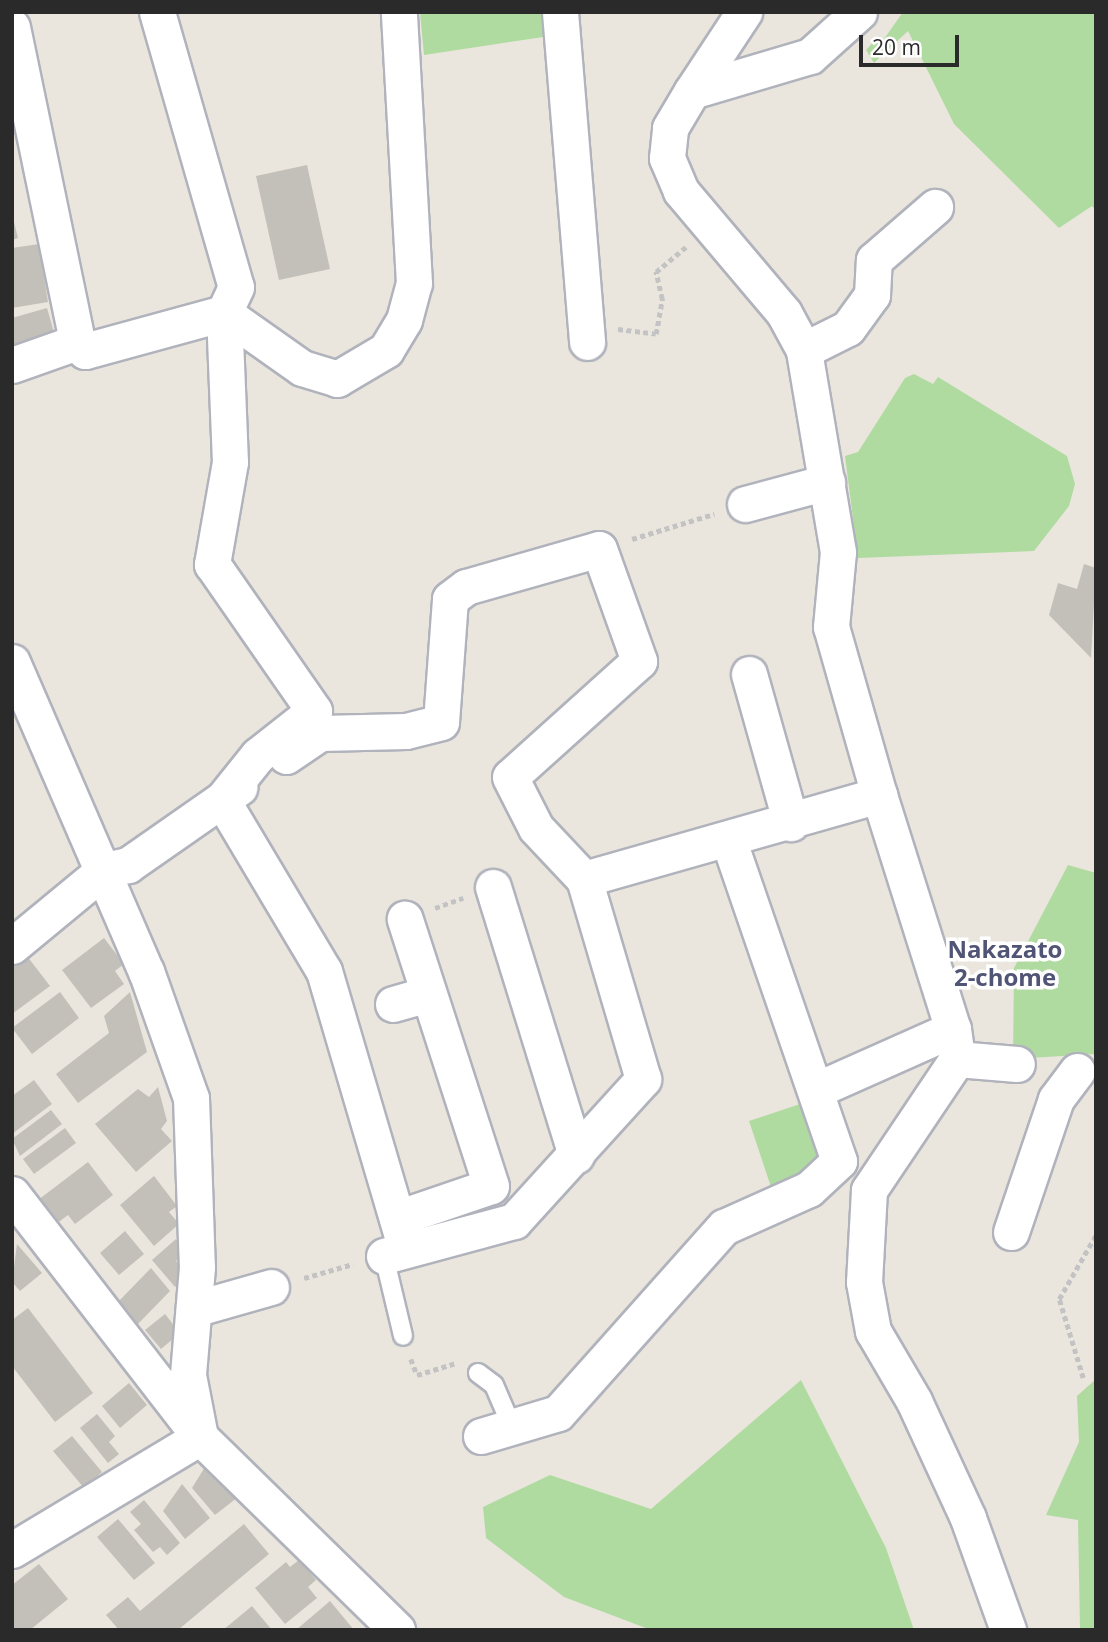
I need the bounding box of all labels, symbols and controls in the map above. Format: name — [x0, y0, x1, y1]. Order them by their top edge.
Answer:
scale bar — [863, 21, 963, 65]
text: 20 m — [872, 33, 921, 61]
district label: Nakazato 2-chome — [948, 935, 1062, 991]

